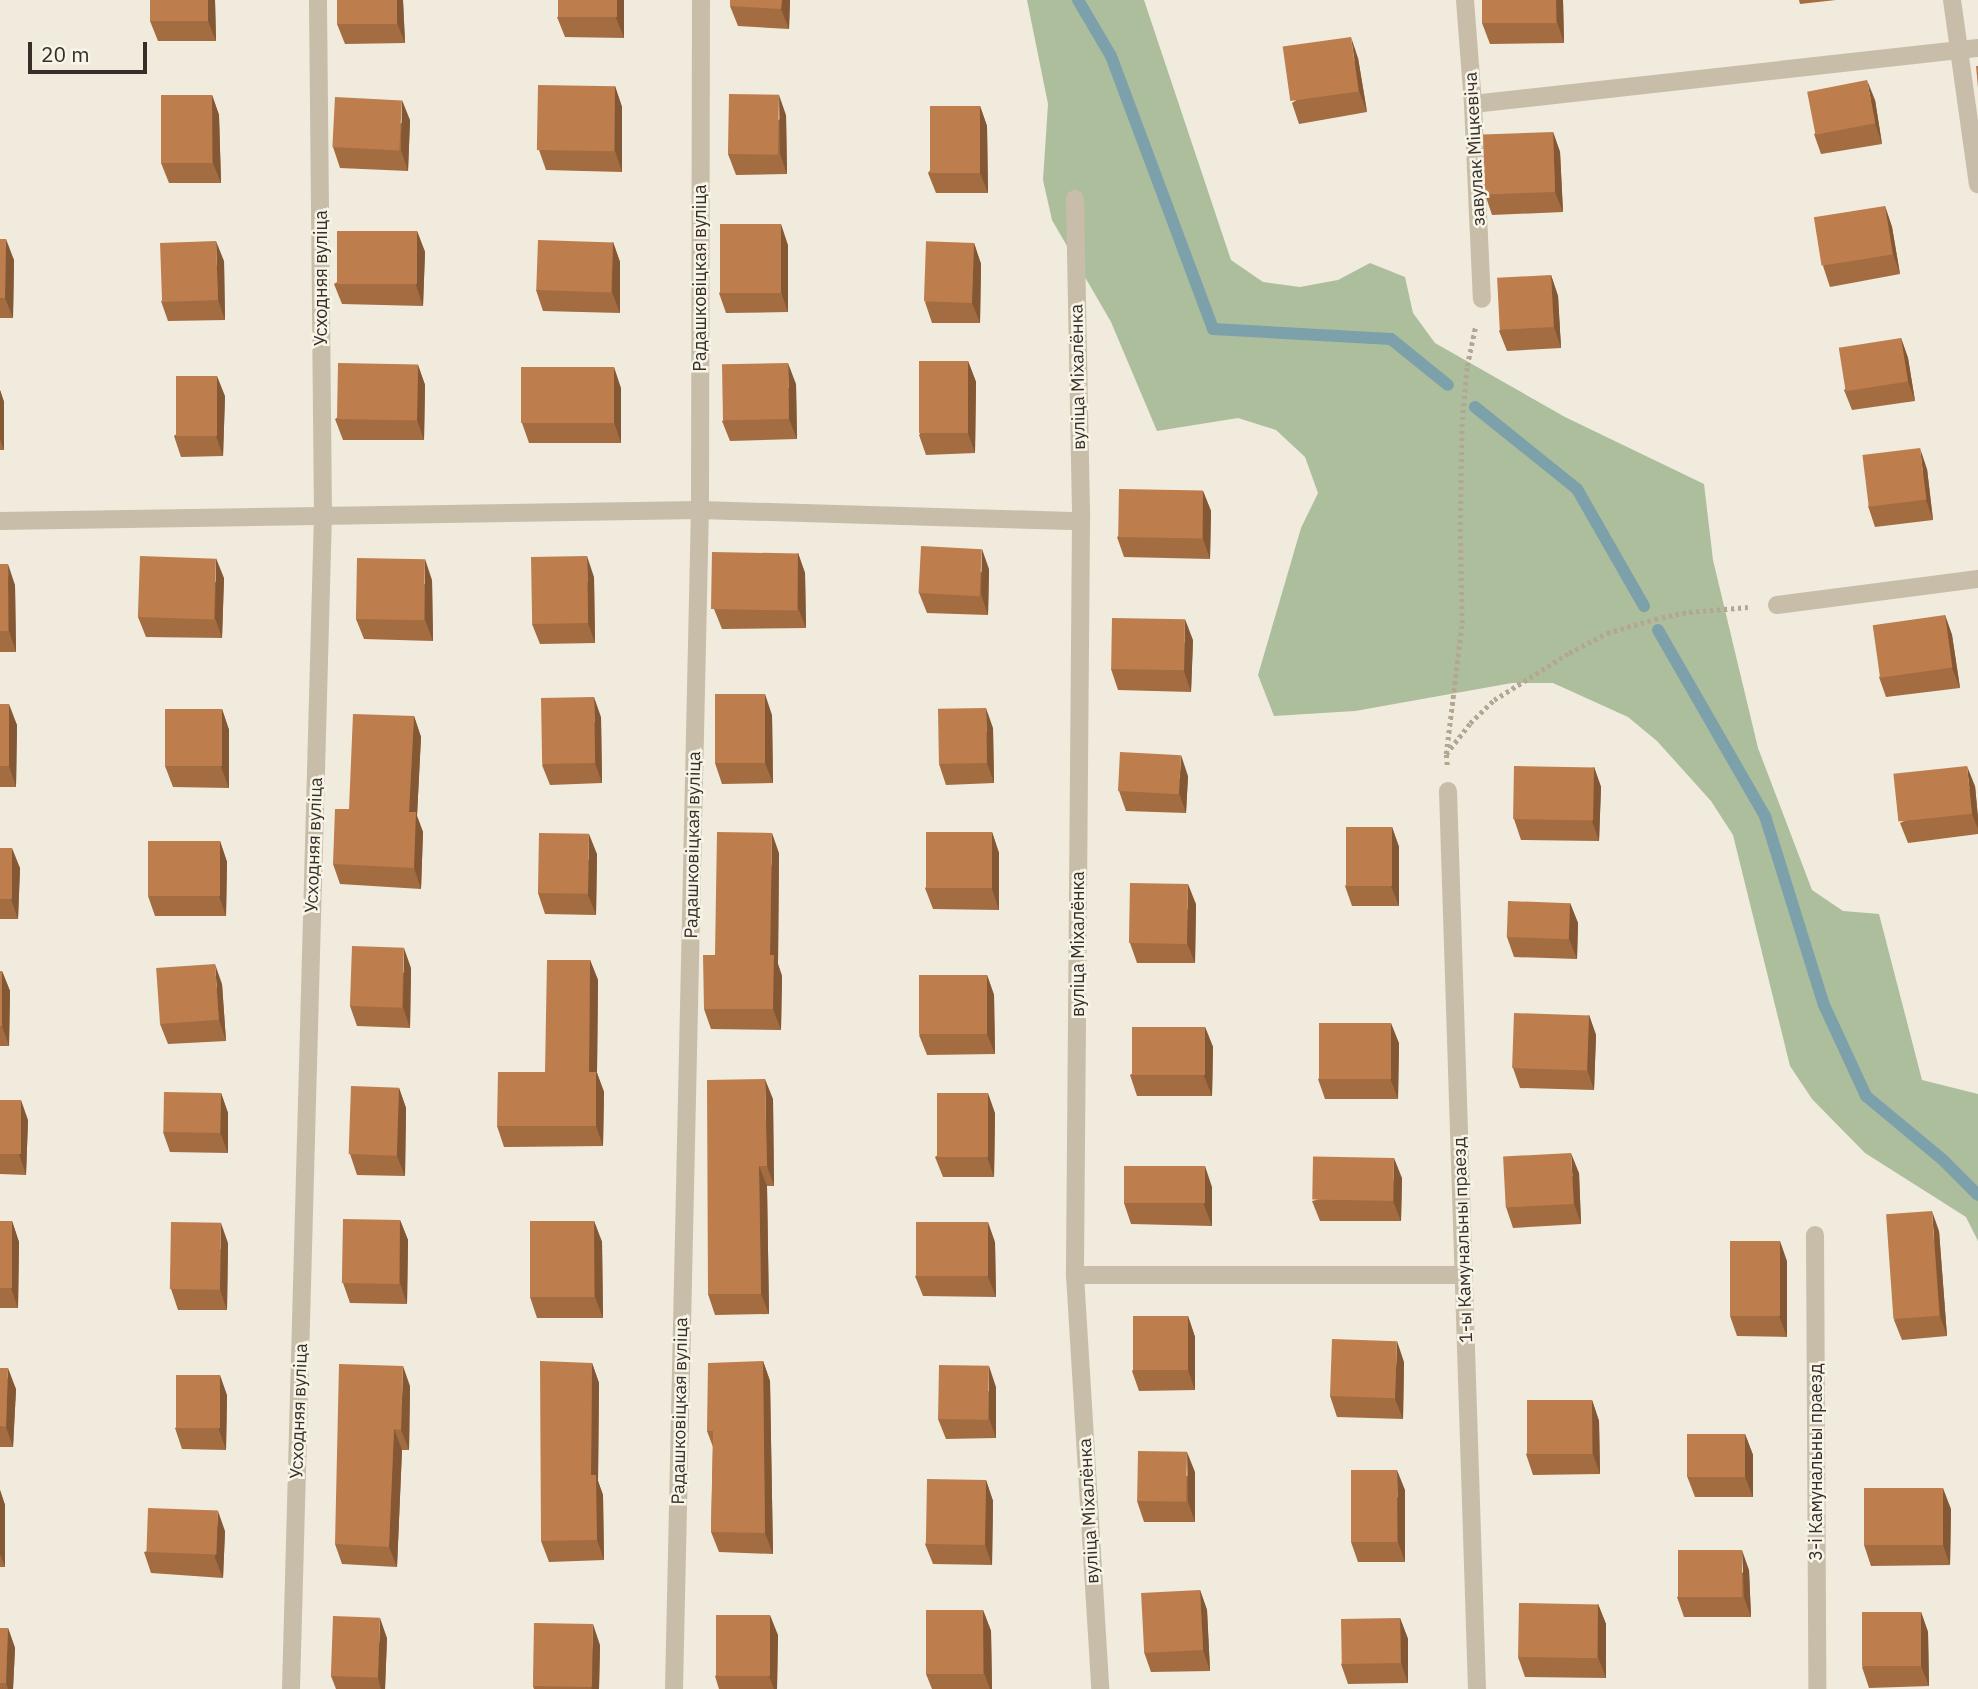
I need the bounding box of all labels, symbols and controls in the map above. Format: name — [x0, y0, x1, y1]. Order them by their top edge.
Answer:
scale bar — [32, 28, 150, 72]
text: 20 m — [41, 40, 90, 68]
street label: завулак Міцкевіча — [1460, 71, 1490, 227]
street label: Радашковіцкая вуліца — [689, 184, 711, 372]
street label: Усходняя вуліца — [310, 210, 332, 346]
street label: вуліца Міхалёнка — [1066, 304, 1090, 450]
street label: Радашковіцкая вуліца — [681, 751, 705, 939]
street label: Усходняя вуліца — [301, 777, 327, 913]
street label: вуліца Міхалёнка — [1067, 871, 1089, 1017]
street label: 1-ы Камунальны праезд — [1449, 1137, 1477, 1343]
street label: Радашковіцкая вуліца — [668, 1317, 692, 1505]
street label: Усходняя вуліца — [286, 1343, 312, 1479]
street label: 3-і Камунальны праезд — [1805, 1363, 1827, 1561]
street label: вуліца Міхалёнка — [1074, 1438, 1104, 1584]

